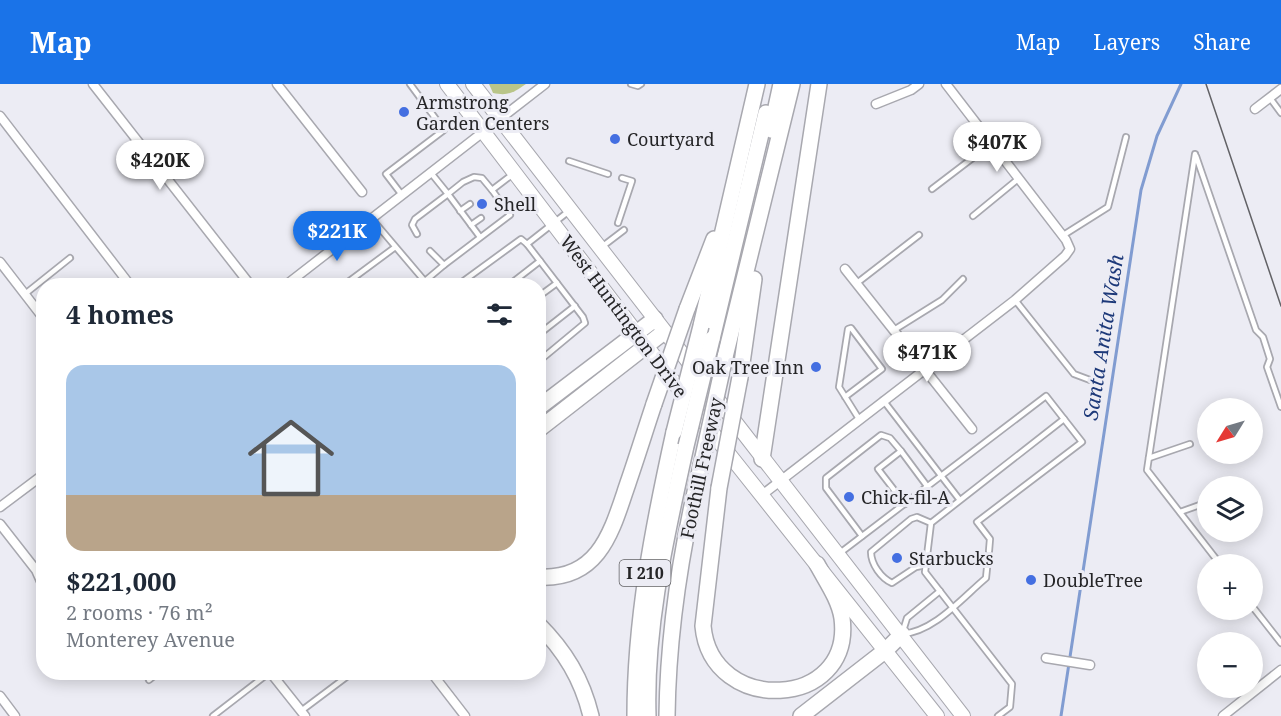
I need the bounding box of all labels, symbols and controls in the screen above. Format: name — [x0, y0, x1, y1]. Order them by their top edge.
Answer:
text: Map — [30, 23, 92, 61]
text: Map — [1016, 28, 1060, 56]
text: Layers — [1093, 28, 1160, 56]
text: Share — [1193, 28, 1251, 56]
place label: Armstrong Garden Centers — [416, 90, 549, 135]
marker: Armstrong Garden Centers — [397, 105, 411, 119]
pin: $407K — [955, 122, 1039, 173]
place label: Courtyard — [627, 127, 715, 151]
text: $407K — [967, 128, 1027, 155]
marker: Courtyard — [608, 132, 622, 146]
pin: $420K — [118, 140, 202, 191]
text: $420K — [130, 146, 190, 173]
place label: Shell — [494, 192, 536, 216]
marker: Shell — [475, 197, 489, 211]
pin: $221K — [295, 211, 379, 262]
text: $221K — [307, 217, 367, 244]
street label: West Huntington Drive — [555, 230, 693, 402]
water label: Santa Anita Wash — [1077, 252, 1129, 422]
text: 4 homes — [66, 296, 174, 332]
icon: filters — [483, 298, 516, 331]
pin: $471K — [885, 332, 969, 383]
text: $471K — [897, 338, 957, 365]
place label: Oak Tree Inn — [692, 355, 804, 379]
marker: Oak Tree Inn — [809, 360, 823, 374]
street label: Foothill Freeway — [674, 394, 728, 541]
north arrow — [1197, 398, 1263, 464]
map controls — [1197, 398, 1263, 698]
icon: home — [237, 404, 345, 512]
button: layers — [1197, 476, 1263, 542]
place label: Chick-fil-A — [861, 485, 950, 509]
marker: Chick-fil-A — [842, 490, 856, 504]
place label: Starbucks — [909, 546, 994, 570]
marker: Starbucks — [890, 551, 904, 565]
button: + — [1197, 554, 1263, 620]
road number: I 210 — [620, 560, 670, 586]
text: $221,000 — [66, 563, 176, 599]
place label: DoubleTree — [1043, 568, 1143, 592]
marker: DoubleTree — [1024, 573, 1038, 587]
text: 2 rooms · 76 m² — [66, 599, 213, 626]
text: Monterey Avenue — [66, 626, 235, 653]
button: − — [1197, 632, 1263, 698]

